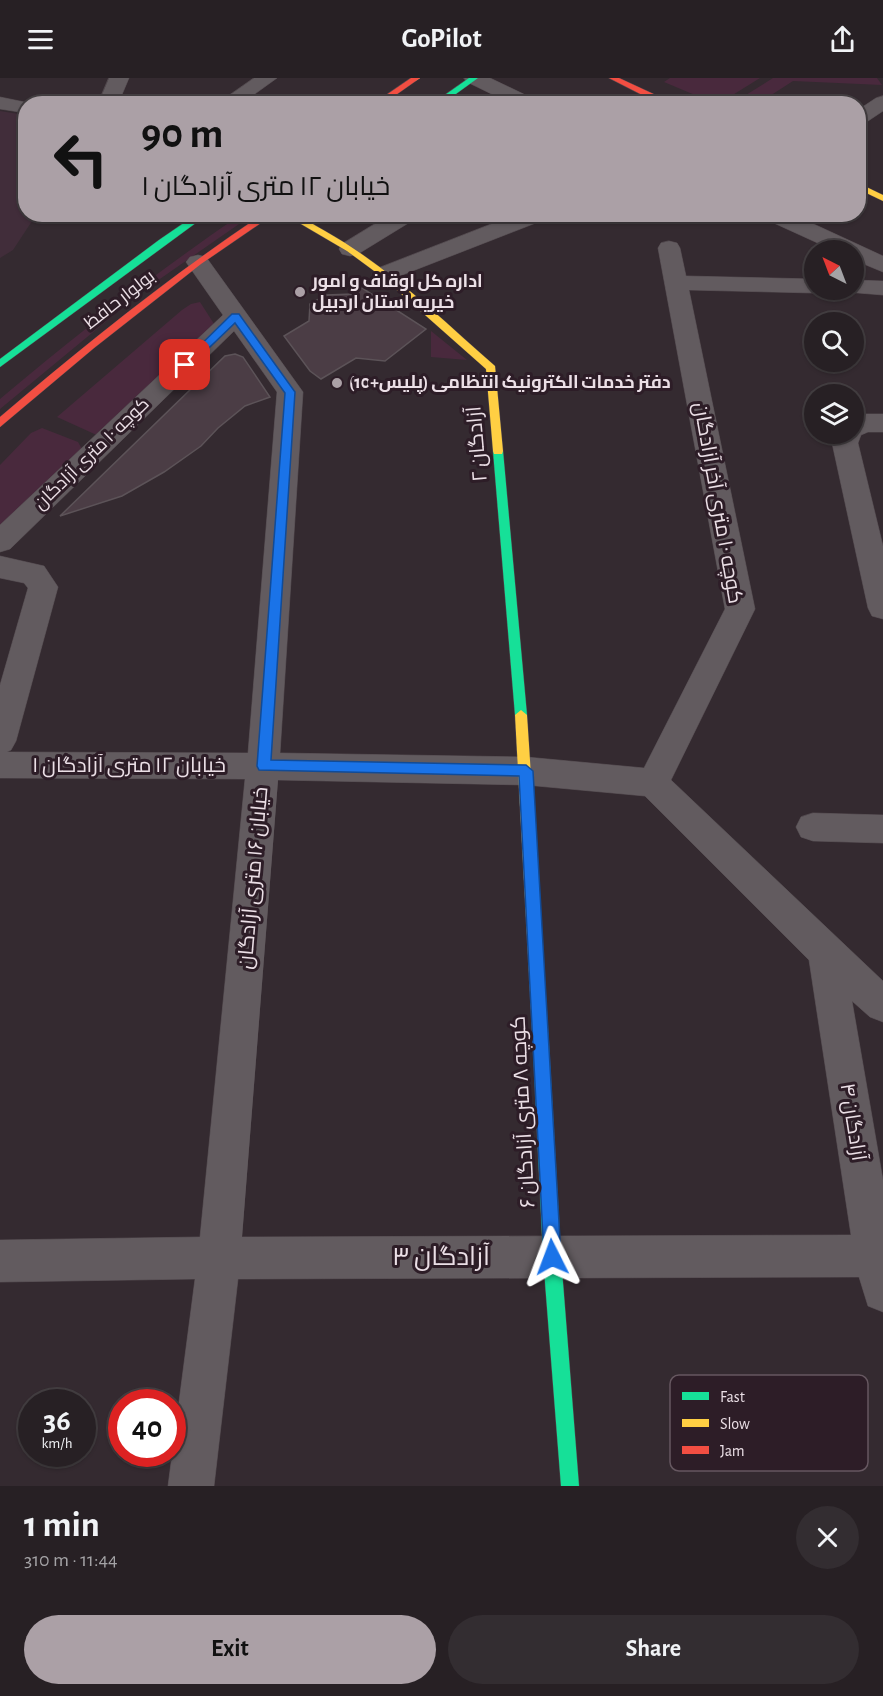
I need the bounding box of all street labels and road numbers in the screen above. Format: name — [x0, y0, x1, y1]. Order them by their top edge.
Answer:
street label: بولوار حافظ — [81, 267, 159, 334]
street label: کوچه ۱۰ متری آزادگان — [30, 393, 154, 515]
street label: کوچه ۱۰ متری آخر آزادگان — [687, 400, 748, 606]
street label: آزادگان ۲ — [461, 405, 493, 483]
street label: خیابان ۱۲ متری آزادگان ۱ — [32, 753, 226, 778]
street label: خیابان ۱۶ متری آزادگان — [233, 786, 273, 970]
street label: کوچه ۸ متری آزادگان ۶ — [505, 1015, 542, 1209]
street label: آزادگان ۴ — [834, 1081, 872, 1163]
street label: آزادگان ۳ — [392, 1242, 490, 1271]

